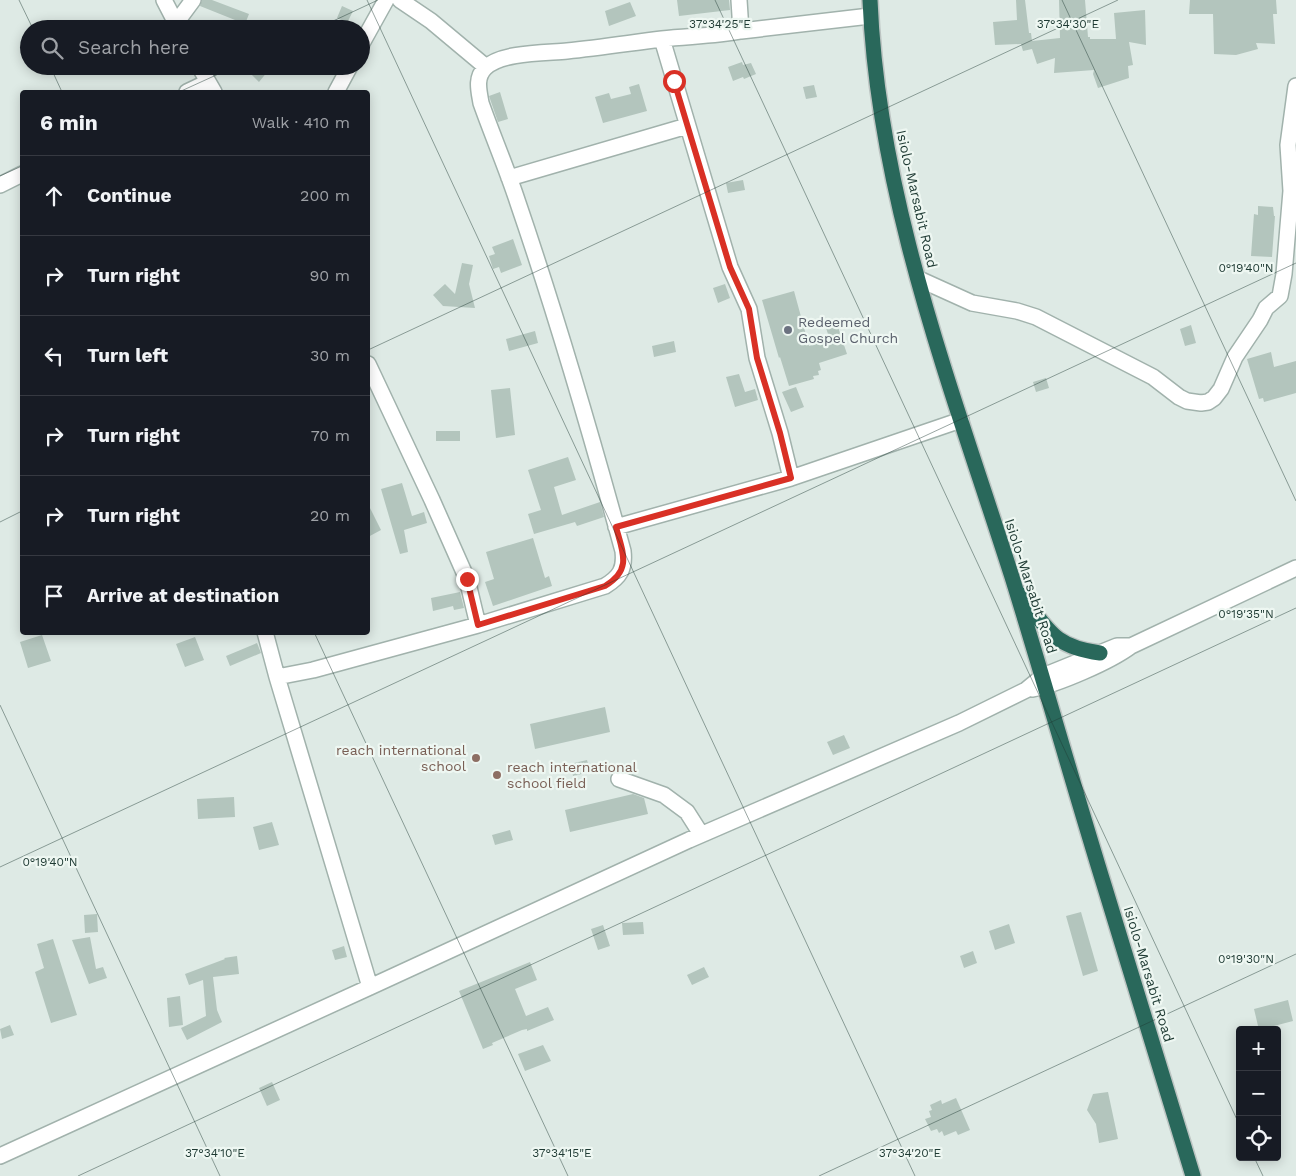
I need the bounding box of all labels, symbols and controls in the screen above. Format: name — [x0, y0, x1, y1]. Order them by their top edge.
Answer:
text: 37°34'25"E — [689, 17, 751, 31]
text: 37°34'30"E — [1037, 17, 1099, 31]
search box — [20, 20, 370, 75]
icon: search — [38, 34, 66, 62]
text: Search here — [78, 36, 189, 59]
route start — [663, 70, 686, 93]
text: 6 min — [40, 110, 98, 135]
text: Walk · 410 m — [252, 113, 350, 132]
street label: Isiolo-Marsabit Road — [893, 128, 941, 270]
icon: ahead — [40, 182, 68, 210]
text: Continue — [87, 184, 171, 207]
text: 200 m — [300, 186, 350, 205]
text: 0°19'40"N — [1218, 261, 1274, 275]
icon: right — [40, 262, 68, 290]
text: Turn right — [87, 264, 180, 287]
text: 90 m — [309, 266, 350, 285]
place label: Redeemed Gospel Church — [798, 314, 898, 346]
marker: Redeemed Gospel Church — [782, 324, 794, 336]
icon: left — [40, 342, 68, 370]
text: Turn left — [87, 344, 168, 367]
text: 30 m — [310, 346, 350, 365]
icon: right — [40, 422, 68, 450]
text: Turn right — [87, 424, 180, 447]
text: 70 m — [311, 426, 350, 445]
icon: right — [40, 502, 68, 530]
text: Turn right — [87, 504, 180, 527]
text: 20 m — [310, 506, 350, 525]
street label: Isiolo-Marsabit Road — [1002, 516, 1060, 656]
route end — [456, 568, 479, 591]
icon: arrive — [40, 582, 68, 610]
text: Arrive at destination — [87, 584, 279, 607]
text: 0°19'35"N — [1218, 607, 1274, 621]
place label: reach international school — [336, 742, 467, 774]
marker: reach international school — [470, 752, 482, 764]
place label: reach international school field — [507, 759, 638, 791]
marker: reach international school field — [491, 769, 503, 781]
text: 0°19'40"N — [22, 855, 78, 869]
street label: Isiolo-Marsabit Road — [1121, 904, 1177, 1044]
text: 0°19'30"N — [1218, 952, 1274, 966]
map controls — [1236, 1026, 1281, 1161]
button: + — [1236, 1026, 1281, 1071]
button: − — [1236, 1071, 1281, 1116]
button: locate — [1236, 1116, 1281, 1161]
text: 37°34'10"E — [185, 1146, 245, 1160]
text: 37°34'15"E — [532, 1146, 592, 1160]
text: 37°34'20"E — [879, 1146, 941, 1160]

